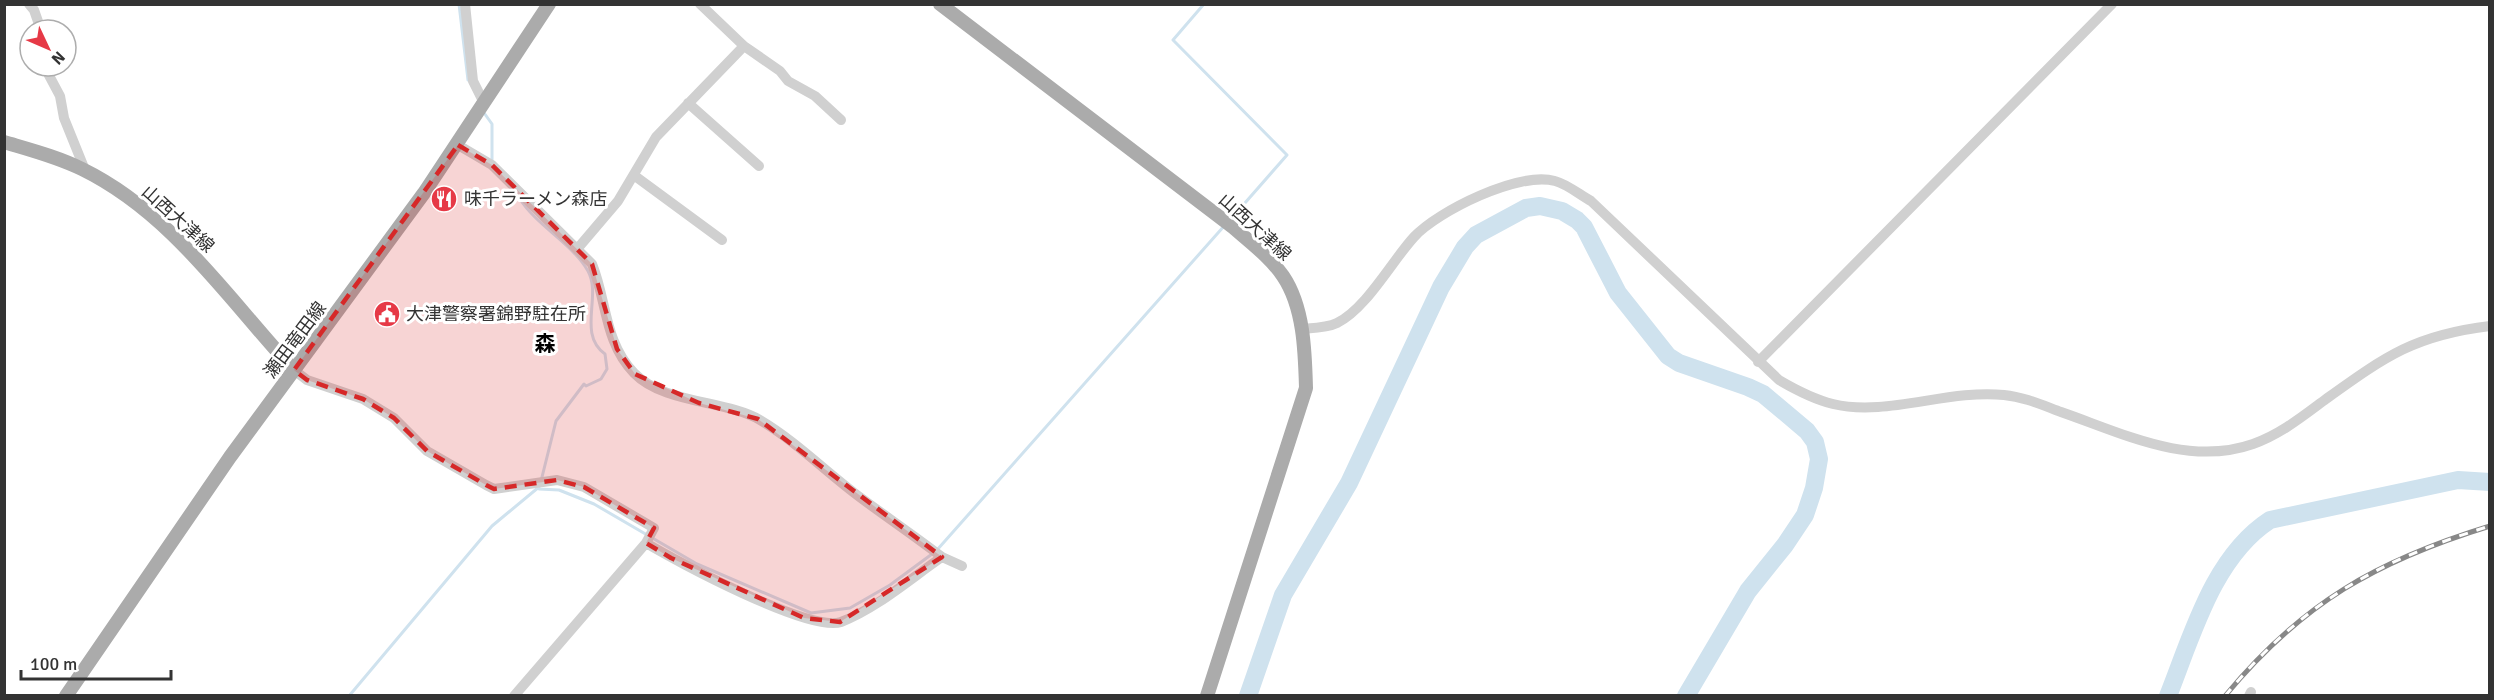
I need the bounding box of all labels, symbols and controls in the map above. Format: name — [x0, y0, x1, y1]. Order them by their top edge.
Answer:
north arrow — [18, 18, 78, 78]
text: N — [47, 47, 69, 69]
street label: 山西大津線 — [137, 181, 219, 257]
restaurant icon: 味千ラーメン森店 — [429, 184, 459, 214]
place label: 味千ラーメン森店 — [464, 188, 607, 210]
street label: 山西大津線 — [1214, 189, 1296, 265]
street label: 瀬田竜田線 — [259, 297, 331, 383]
public building icon: 大津警察署錦野駐在所 — [372, 299, 402, 329]
place label: 大津警察署錦野駐在所 — [406, 303, 586, 325]
district label: 森 — [535, 331, 556, 357]
scale bar — [21, 643, 171, 681]
text: 100 m — [30, 653, 77, 675]

